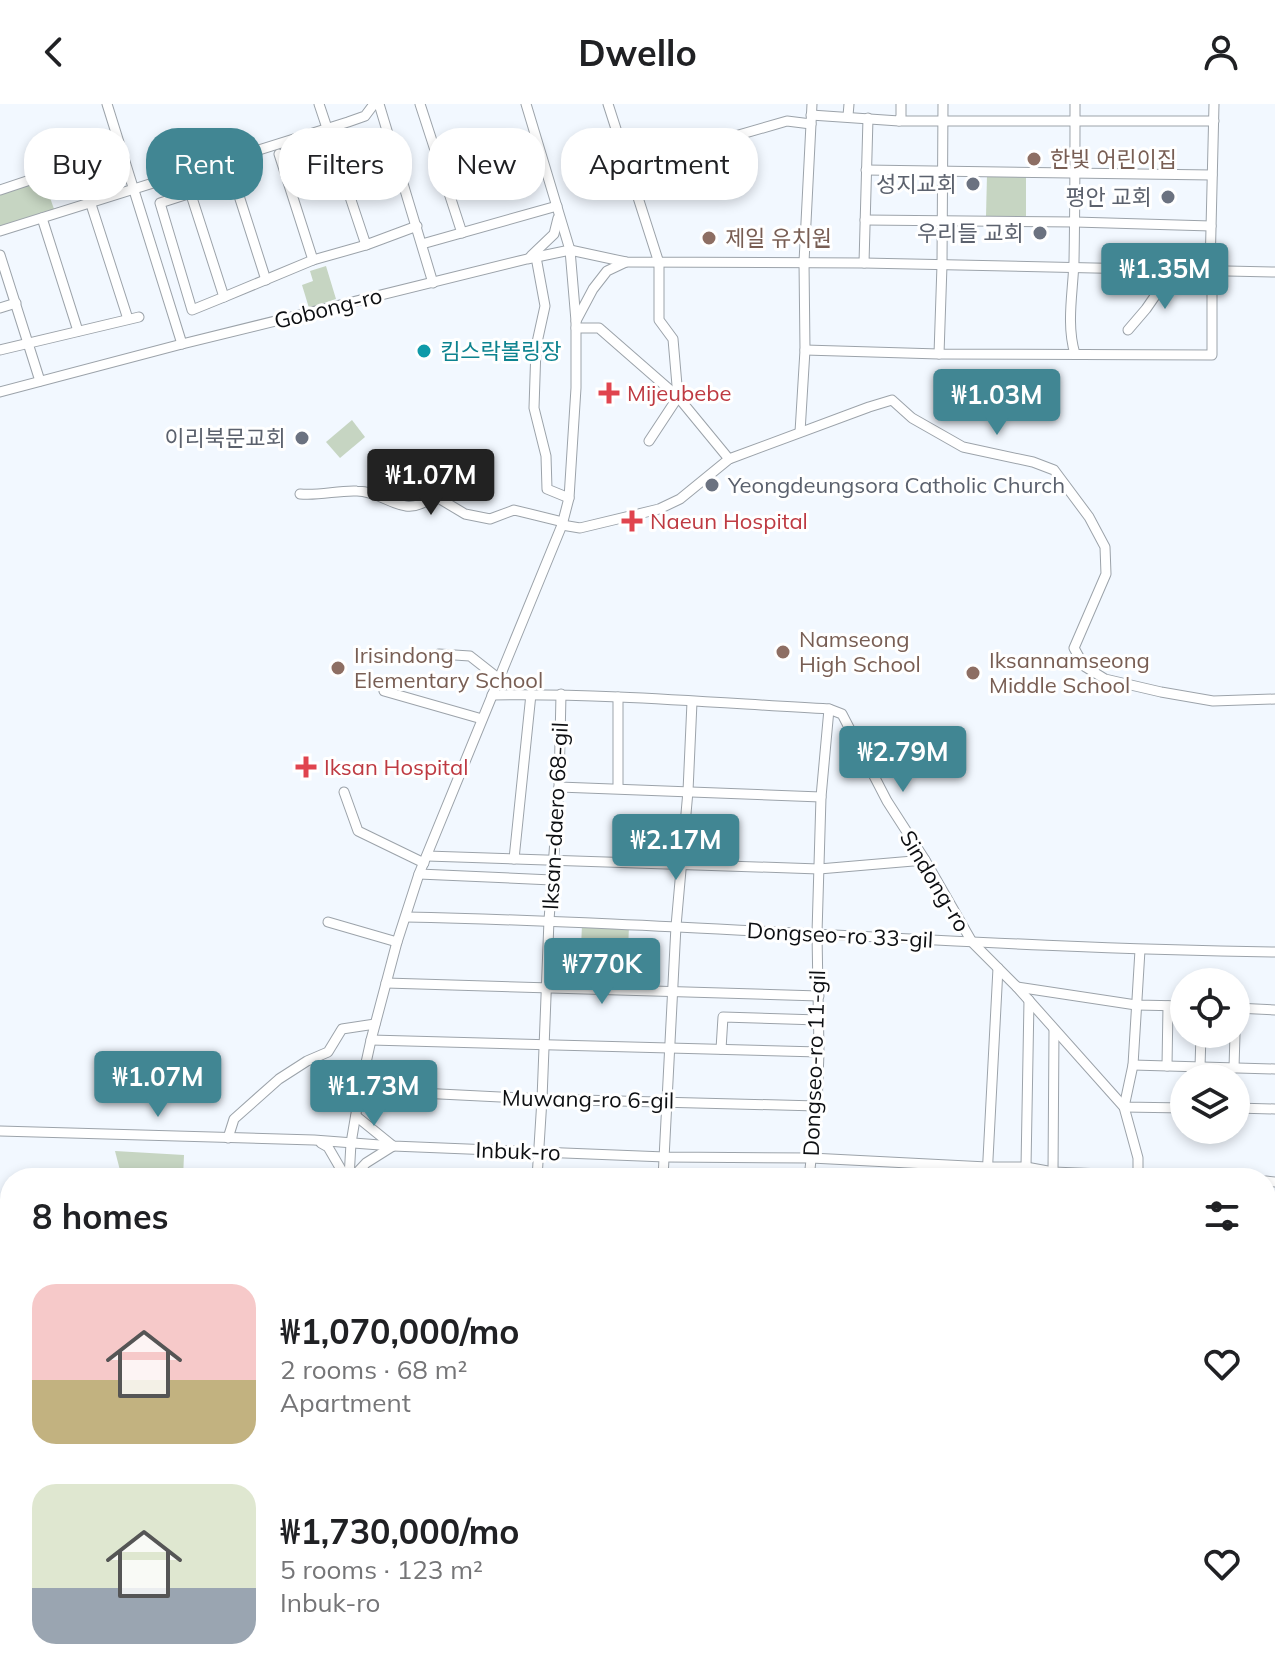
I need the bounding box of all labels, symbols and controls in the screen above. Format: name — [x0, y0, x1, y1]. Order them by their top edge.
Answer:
icon: back — [32, 30, 76, 74]
text: Dwello — [578, 30, 697, 75]
icon: person — [1199, 30, 1243, 74]
chip: Buy — [24, 128, 130, 200]
chip: Rent — [146, 128, 263, 200]
chip: Filters — [279, 128, 412, 200]
chip: New — [428, 128, 545, 200]
chip: Apartment — [561, 128, 758, 200]
place label: 한빛 어린이집 — [1050, 145, 1177, 173]
marker: 한빛 어린이집 — [1025, 150, 1043, 168]
place label: 성지교회 — [876, 170, 957, 198]
marker: 성지교회 — [964, 175, 982, 193]
place label: 평안 교회 — [1065, 183, 1152, 211]
marker: 평안 교회 — [1159, 188, 1177, 206]
place label: 우리들 교회 — [917, 219, 1024, 247]
place label: 제일 유치원 — [725, 224, 832, 252]
marker: 우리들 교회 — [1031, 224, 1049, 242]
marker: 제일 유치원 — [700, 229, 718, 247]
pin: ₩1.35M — [1100, 243, 1230, 311]
text: ₩1.35M — [1119, 252, 1211, 285]
street label: Gobong-ro — [271, 281, 385, 335]
place label: 킴스락볼링장 — [440, 337, 561, 365]
marker: 킴스락볼링장 — [415, 342, 433, 360]
pin: ₩1.03M — [932, 369, 1062, 437]
text: ₩1.03M — [951, 378, 1043, 411]
place label: Mijeubebe — [627, 379, 731, 407]
marker: Mijeubebe — [598, 382, 620, 404]
place label: 이리북문교회 — [165, 424, 286, 452]
marker: 이리북문교회 — [293, 429, 311, 447]
pin: ₩1.07M — [366, 449, 496, 517]
text: ₩1.07M — [385, 458, 477, 491]
place label: Yeongdeungsora Catholic Church — [727, 471, 1065, 499]
marker: Yeongdeungsora Catholic Church — [703, 476, 721, 494]
place label: Naeun Hospital — [650, 507, 808, 535]
marker: Naeun Hospital — [621, 510, 643, 532]
place label: Namseong High School — [799, 625, 921, 678]
place label: Irisindong Elementary School — [354, 641, 543, 694]
marker: Namseong High School — [774, 643, 792, 661]
place label: Iksannamseong Middle School — [989, 646, 1150, 699]
marker: Irisindong Elementary School — [329, 659, 347, 677]
marker: Iksannamseong Middle School — [964, 664, 982, 682]
street label: Iksan-daero 68-gil — [536, 721, 574, 911]
pin: ₩2.79M — [838, 726, 968, 794]
text: ₩2.79M — [857, 735, 949, 768]
place label: Iksan Hospital — [324, 753, 468, 781]
marker: Iksan Hospital — [295, 756, 317, 778]
pin: ₩2.17M — [611, 814, 741, 882]
text: ₩2.17M — [630, 823, 722, 856]
street label: Sindong-ro — [894, 825, 976, 937]
street label: Dongseo-ro 33-gil — [746, 916, 934, 954]
pin: ₩770K — [546, 938, 658, 1006]
text: ₩770K — [562, 947, 642, 980]
map controls — [1170, 968, 1250, 1144]
button: locate — [1170, 968, 1250, 1048]
street label: Dongseo-ro 11-gil — [797, 969, 831, 1157]
pin: ₩1.07M — [93, 1051, 223, 1119]
text: ₩1.07M — [112, 1060, 204, 1093]
pin: ₩1.73M — [309, 1060, 439, 1128]
button: layers — [1170, 1064, 1250, 1144]
text: ₩1.73M — [328, 1069, 420, 1102]
street label: Muwang-ro 6-gil — [502, 1084, 674, 1114]
street label: Inbuk-ro — [475, 1136, 561, 1166]
icon: filters — [1200, 1194, 1244, 1238]
text: 8 homes — [32, 1195, 169, 1238]
text: ₩1,070,000/mo — [280, 1310, 519, 1353]
icon: home — [96, 1316, 192, 1412]
icon: heart — [1200, 1342, 1244, 1386]
text: 2 rooms · 68 m² — [280, 1353, 467, 1386]
text: Apartment — [280, 1386, 411, 1419]
text: ₩1,730,000/mo — [280, 1510, 519, 1553]
icon: home — [96, 1516, 192, 1612]
icon: heart — [1200, 1542, 1244, 1586]
text: 5 rooms · 123 m² — [280, 1553, 483, 1586]
text: Inbuk-ro — [280, 1586, 380, 1619]

